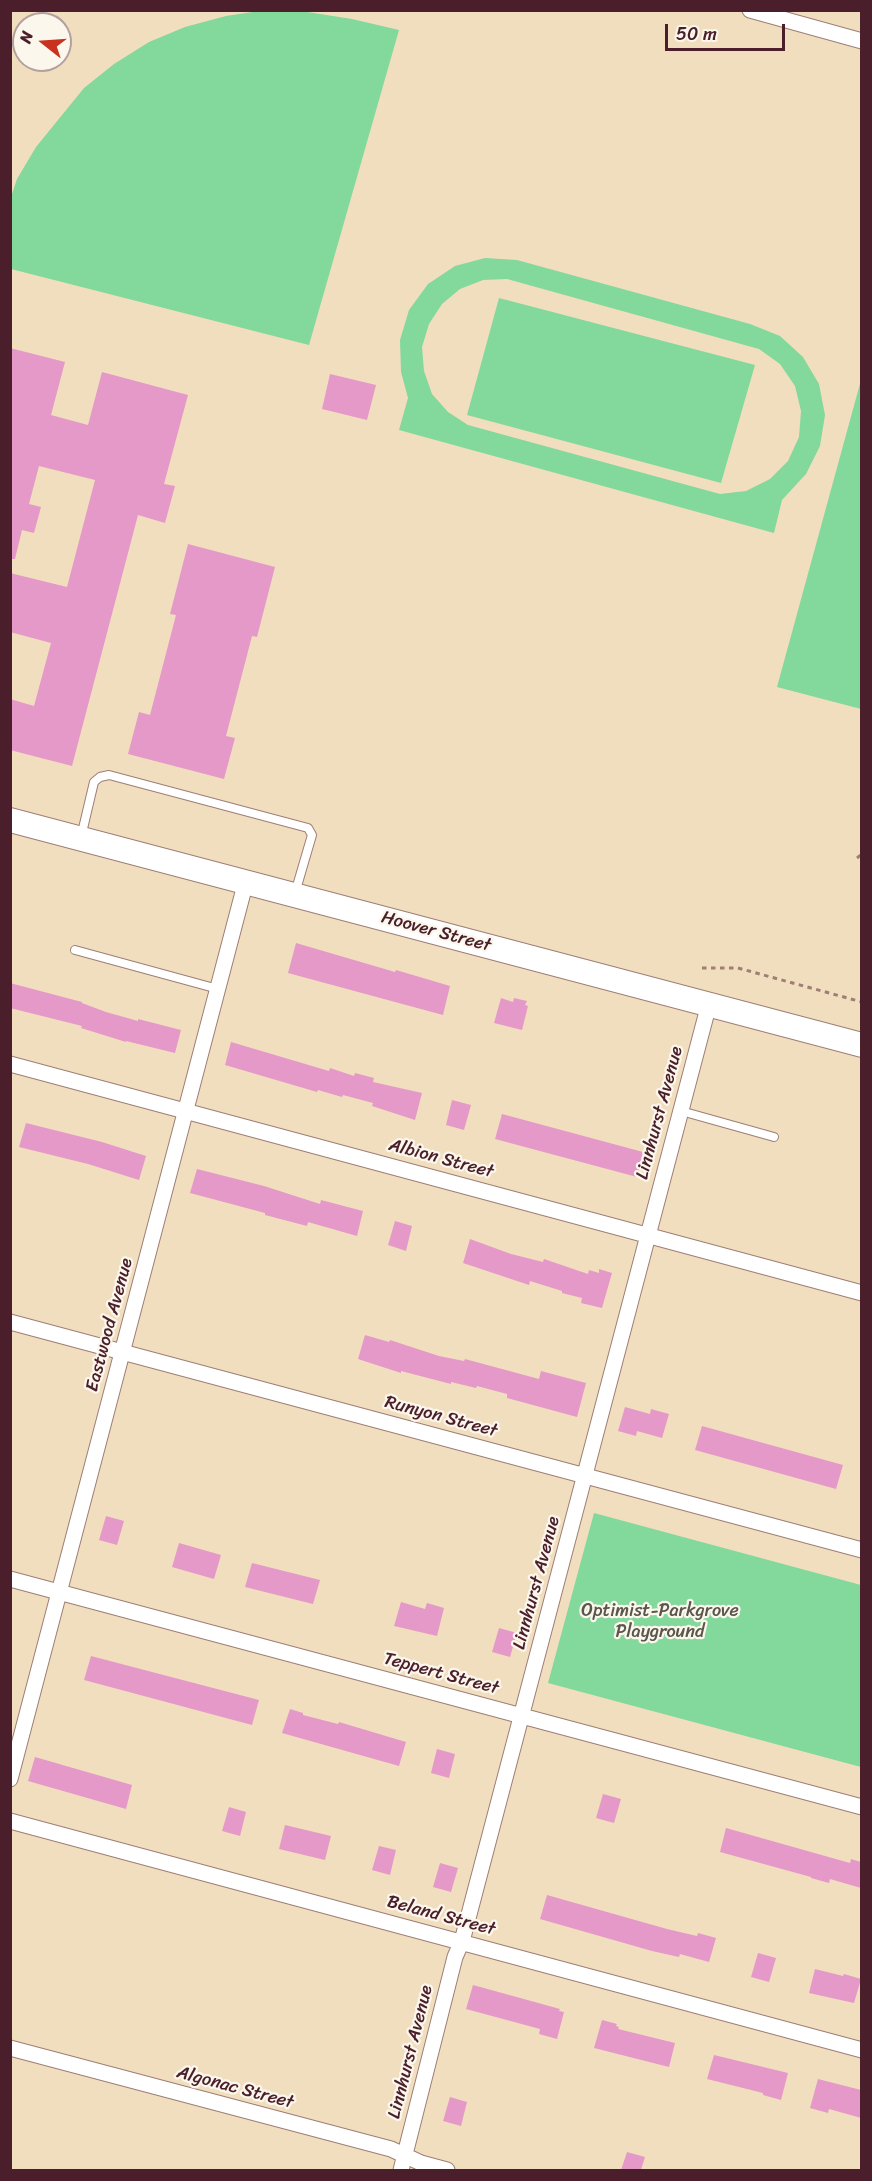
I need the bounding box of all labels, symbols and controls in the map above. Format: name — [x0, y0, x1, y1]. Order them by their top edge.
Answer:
north arrow — [12, 12, 72, 72]
scale bar — [668, 12, 788, 50]
text: 50 m — [676, 18, 717, 50]
text: N — [11, 28, 42, 47]
street label: Hoover Street — [379, 907, 493, 957]
street label: Linnhurst Avenue — [632, 1044, 688, 1182]
street label: Albion Street — [386, 1135, 496, 1183]
street label: Eastwood Avenue — [82, 1256, 138, 1394]
street label: Runyon Street — [382, 1392, 500, 1442]
street label: Linnhurst Avenue — [509, 1514, 565, 1652]
park label: Optimist-Parkgrove Playground — [581, 1600, 739, 1642]
street label: Teppert Street — [381, 1648, 501, 1700]
street label: Beland Street — [385, 1891, 497, 1941]
street label: Linnhurst Avenue — [384, 1983, 438, 2121]
street label: Algonac Street — [174, 2062, 296, 2114]

